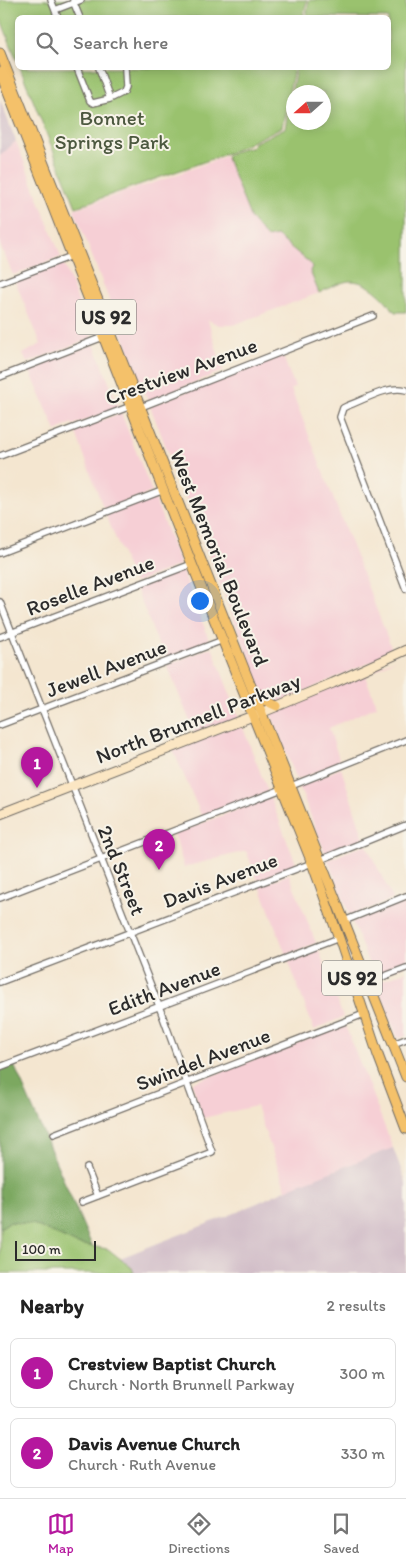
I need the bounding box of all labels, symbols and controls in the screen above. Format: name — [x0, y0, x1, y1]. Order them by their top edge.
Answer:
search box — [15, 15, 391, 70]
icon: search — [33, 29, 61, 57]
text: Search here — [73, 31, 168, 54]
north arrow — [286, 85, 331, 130]
park label: Bonnet Springs Park — [55, 105, 169, 154]
road number: US 92 — [76, 300, 136, 334]
street label: Crestview Avenue — [102, 332, 260, 410]
street label: West Memorial Boulevard — [165, 446, 275, 670]
street label: Roselle Avenue — [22, 549, 158, 621]
your location — [187, 588, 213, 614]
street label: Jewell Avenue — [42, 634, 170, 702]
street label: North Brunnell Parkway — [92, 667, 304, 769]
pin: 1 — [21, 747, 53, 788]
street label: 2nd Street — [93, 821, 151, 919]
pin: 2 — [143, 829, 175, 870]
street label: Davis Avenue — [159, 847, 281, 913]
street label: Edith Avenue — [104, 955, 224, 1021]
road number: US 92 — [322, 960, 382, 996]
street label: Swindel Avenue — [132, 1022, 274, 1096]
scale bar — [15, 1238, 96, 1261]
text: 100 m — [22, 1241, 61, 1258]
text: Nearby — [20, 1293, 84, 1318]
text: 2 results — [326, 1296, 386, 1315]
text: Crestview Baptist Church — [68, 1352, 276, 1375]
text: 1 — [33, 1364, 41, 1383]
text: 300 m — [340, 1364, 385, 1383]
text: Church · North Brunnell Parkway — [68, 1375, 294, 1394]
text: Davis Avenue Church — [68, 1432, 240, 1455]
text: 2 — [33, 1444, 41, 1463]
text: 330 m — [341, 1444, 385, 1463]
text: Church · Ruth Avenue — [68, 1455, 216, 1474]
tab: Map — [47, 1510, 75, 1557]
tab: Directions — [168, 1510, 230, 1557]
tab: Saved — [323, 1510, 359, 1557]

